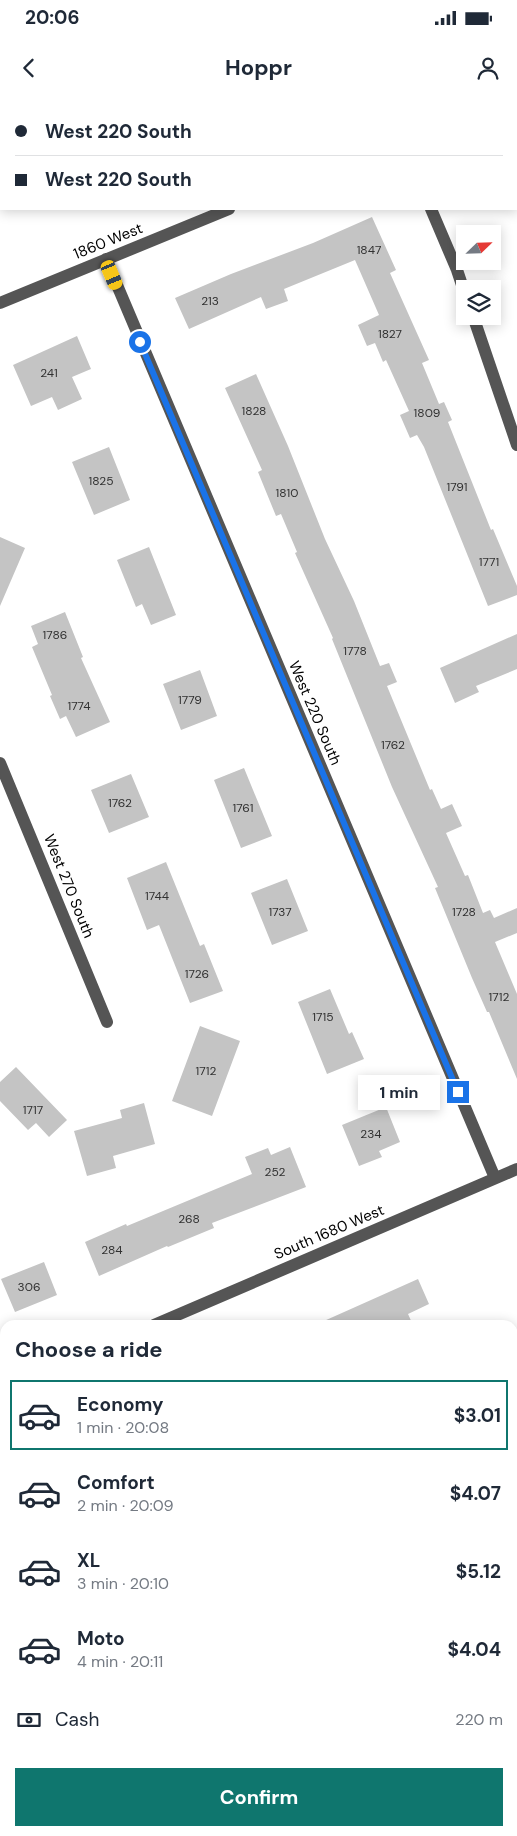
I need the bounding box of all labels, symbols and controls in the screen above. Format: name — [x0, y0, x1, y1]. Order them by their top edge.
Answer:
text: 20:06 — [25, 5, 80, 30]
text: Hoppr — [225, 53, 292, 82]
icon: back — [15, 54, 43, 82]
icon: person — [474, 54, 502, 82]
text: West 220 South — [45, 119, 192, 144]
text: West 220 South — [45, 167, 192, 192]
street label: 1860 West — [70, 218, 146, 264]
north arrow — [456, 225, 501, 270]
map controls — [456, 225, 501, 325]
house number: 1847 — [357, 242, 381, 258]
car — [99, 258, 124, 292]
button: layers — [456, 280, 501, 325]
house number: 213 — [201, 293, 219, 309]
house number: 1827 — [378, 326, 402, 342]
route start — [129, 331, 151, 353]
house number: 241 — [40, 365, 58, 381]
house number: 1828 — [242, 403, 266, 419]
house number: 1809 — [414, 405, 440, 421]
house number: 1825 — [88, 473, 114, 489]
house number: 1791 — [447, 479, 467, 495]
house number: 1810 — [276, 485, 298, 501]
house number: 1771 — [479, 554, 499, 570]
house number: 1786 — [43, 627, 67, 643]
house number: 1778 — [343, 643, 367, 659]
street label: West 220 South — [284, 658, 346, 768]
house number: 1779 — [178, 692, 202, 708]
house number: 1774 — [67, 698, 91, 714]
house number: 1762 — [381, 737, 405, 753]
house number: 1762 — [108, 795, 132, 811]
house number: 1761 — [232, 800, 254, 816]
street label: West 270 South — [39, 831, 99, 941]
house number: 1744 — [145, 888, 169, 904]
house number: 1737 — [268, 904, 292, 920]
house number: 1728 — [452, 904, 476, 920]
house number: 1726 — [185, 966, 209, 982]
house number: 1712 — [489, 989, 510, 1005]
house number: 1715 — [312, 1009, 334, 1025]
house number: 1712 — [196, 1063, 217, 1079]
callout: 1 min — [358, 1074, 440, 1110]
route end — [447, 1081, 469, 1103]
text: 1 min — [380, 1082, 418, 1103]
house number: 1717 — [23, 1102, 43, 1118]
house number: 234 — [360, 1126, 382, 1142]
house number: 252 — [265, 1164, 286, 1180]
street label: South 1680 West — [271, 1200, 387, 1264]
house number: 268 — [178, 1211, 200, 1227]
house number: 284 — [101, 1242, 123, 1258]
house number: 306 — [18, 1279, 40, 1295]
text: Choose a ride — [15, 1335, 163, 1364]
text: Economy — [77, 1392, 164, 1417]
icon: car — [17, 1393, 62, 1438]
text: $3.01 — [454, 1403, 501, 1428]
text: 1 min · 20:08 — [77, 1417, 169, 1438]
text: Comfort — [77, 1470, 155, 1495]
icon: car — [17, 1471, 62, 1516]
text: $4.07 — [450, 1481, 501, 1506]
text: 2 min · 20:09 — [77, 1495, 174, 1516]
text: XL — [77, 1548, 100, 1573]
icon: car — [17, 1549, 62, 1594]
text: $5.12 — [456, 1559, 501, 1584]
text: 3 min · 20:10 — [77, 1573, 169, 1594]
text: Moto — [77, 1626, 125, 1651]
icon: car — [17, 1627, 62, 1672]
text: $4.04 — [447, 1637, 501, 1662]
text: 4 min · 20:11 — [77, 1651, 163, 1672]
icon: cash — [15, 1706, 43, 1734]
text: Cash — [55, 1707, 99, 1732]
text: 220 m — [455, 1709, 503, 1730]
button: Confirm — [15, 1768, 503, 1826]

